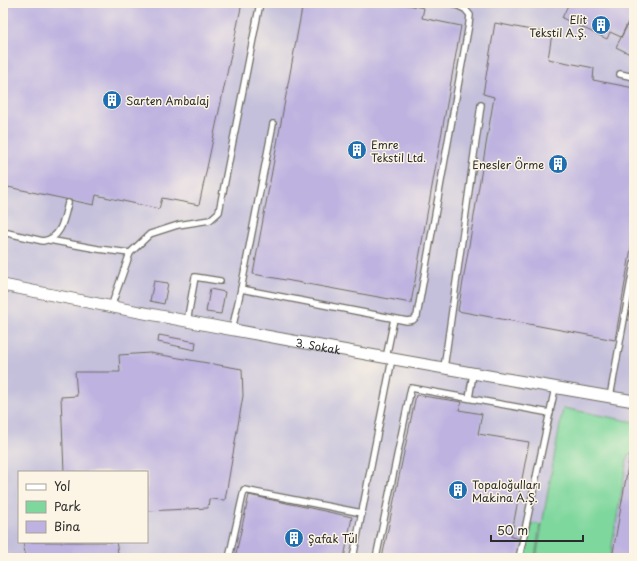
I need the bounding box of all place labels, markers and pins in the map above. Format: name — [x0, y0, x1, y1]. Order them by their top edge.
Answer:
place label: Elit Tekstil A.Ş. — [529, 11, 588, 41]
building icon: Elit Tekstil A.Ş. — [590, 14, 612, 36]
building icon: Sarten Ambalaj — [101, 89, 123, 111]
place label: Sarten Ambalaj — [126, 92, 209, 109]
place label: Emre Tekstil Ltd. — [371, 136, 426, 166]
building icon: Emre Tekstil Ltd. — [346, 139, 368, 161]
building icon: Enesler Örme — [547, 153, 569, 175]
place label: Enesler Örme — [472, 156, 544, 173]
place label: Topaloğulları Makina A.Ş. — [472, 476, 541, 506]
building icon: Topaloğulları Makina A.Ş. — [447, 479, 469, 501]
building icon: Şafak Tül — [283, 527, 305, 549]
place label: Şafak Tül — [308, 530, 358, 547]

